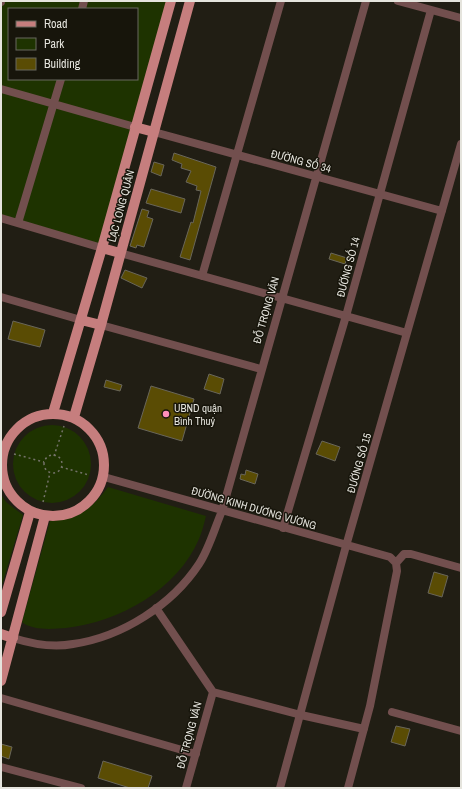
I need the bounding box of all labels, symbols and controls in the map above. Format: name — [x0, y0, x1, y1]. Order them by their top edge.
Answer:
legend — [8, 8, 138, 80]
text: Road — [44, 16, 68, 32]
text: Park — [44, 36, 64, 52]
text: Building — [44, 56, 81, 72]
street label: ĐƯỜNG SỐ 34 — [269, 146, 333, 176]
street label: LẠC LONG QUÂN — [105, 168, 137, 244]
street label: ĐƯỜNG SỐ 14 — [333, 235, 363, 299]
street label: ĐỖ TRỌNG VĂN — [250, 275, 282, 345]
place label: UBND quận Bình Thuỷ — [174, 401, 222, 428]
marker: UBND quận Bình Thuỷ — [161, 409, 171, 419]
street label: ĐƯỜNG SỐ 15 — [344, 431, 374, 495]
street label: ĐƯỜNG KINH DƯƠNG VƯƠNG — [190, 483, 318, 533]
street label: ĐỖ TRỌNG VĂN — [173, 700, 205, 770]

